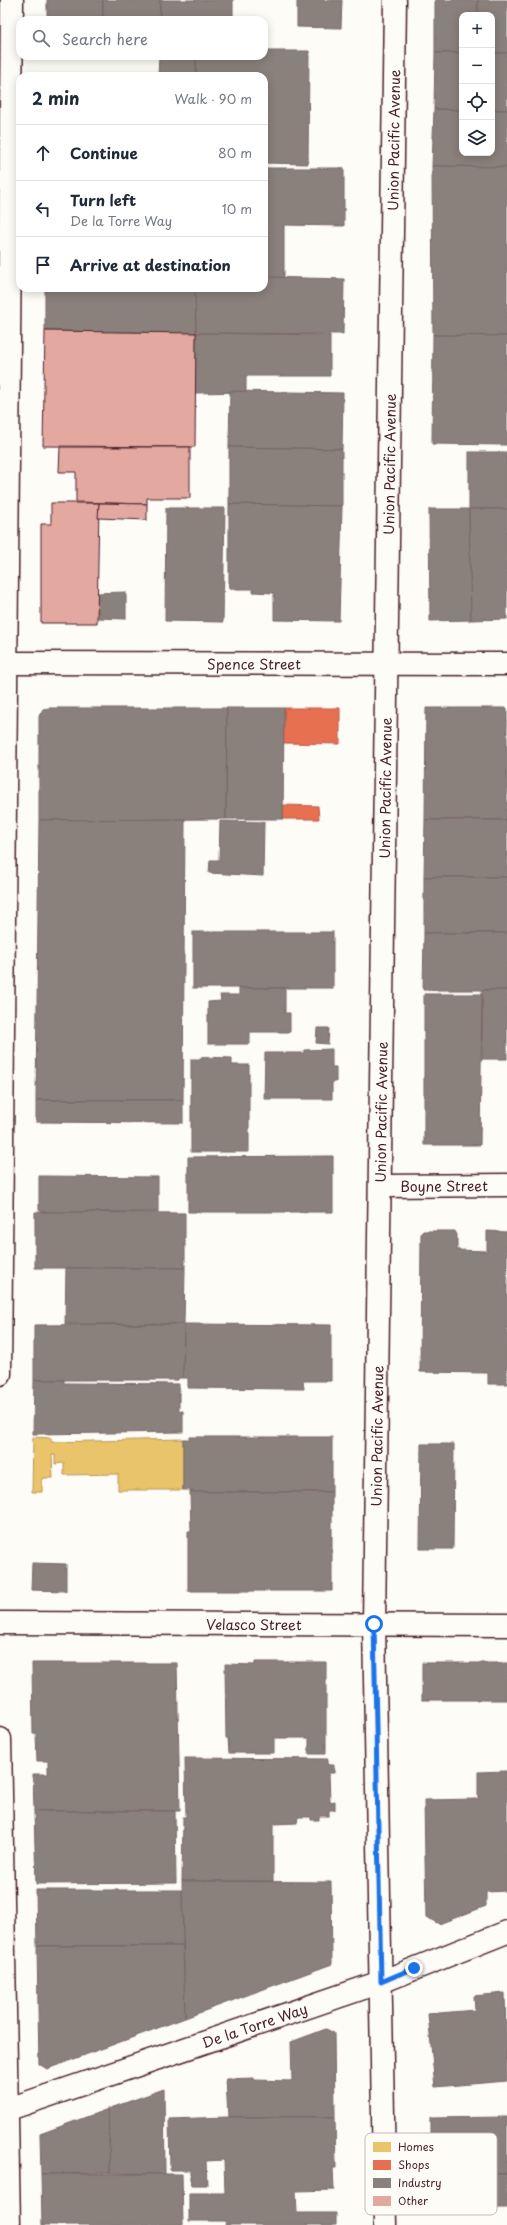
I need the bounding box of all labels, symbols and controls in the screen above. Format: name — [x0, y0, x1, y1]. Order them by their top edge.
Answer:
map controls — [459, 12, 495, 156]
button: + — [459, 12, 495, 48]
search box — [16, 16, 268, 60]
icon: search — [30, 27, 52, 49]
text: Search here — [62, 27, 148, 50]
button: − — [459, 48, 495, 84]
street label: Union Pacific Avenue — [382, 69, 405, 211]
button: locate — [459, 84, 495, 120]
text: 2 min — [32, 85, 79, 111]
text: Walk · 90 m — [175, 89, 252, 108]
button: layers — [459, 120, 495, 156]
text: Continue — [70, 141, 138, 164]
icon: ahead — [32, 142, 54, 164]
text: 80 m — [218, 143, 252, 162]
text: Turn left — [70, 188, 136, 211]
icon: left — [32, 198, 54, 220]
text: 10 m — [222, 199, 252, 218]
text: De la Torre Way — [70, 211, 172, 230]
text: Arrive at destination — [70, 253, 231, 276]
icon: arrive — [32, 254, 54, 276]
street label: Union Pacific Avenue — [378, 393, 400, 535]
street label: Spence Street — [207, 653, 301, 674]
street label: Union Pacific Avenue — [373, 717, 396, 859]
street label: Union Pacific Avenue — [369, 1041, 392, 1183]
street label: Boyne Street — [400, 1175, 488, 1196]
street label: Union Pacific Avenue — [365, 1365, 388, 1507]
street label: Velasco Street — [206, 1613, 302, 1635]
route start — [365, 1615, 383, 1633]
route end — [405, 1959, 423, 1977]
street label: De la Torre Way — [199, 1997, 310, 2053]
legend — [365, 2133, 497, 2215]
text: Homes — [398, 2138, 434, 2155]
text: Shops — [398, 2156, 429, 2173]
text: Industry — [398, 2174, 442, 2191]
text: Other — [398, 2192, 429, 2209]

